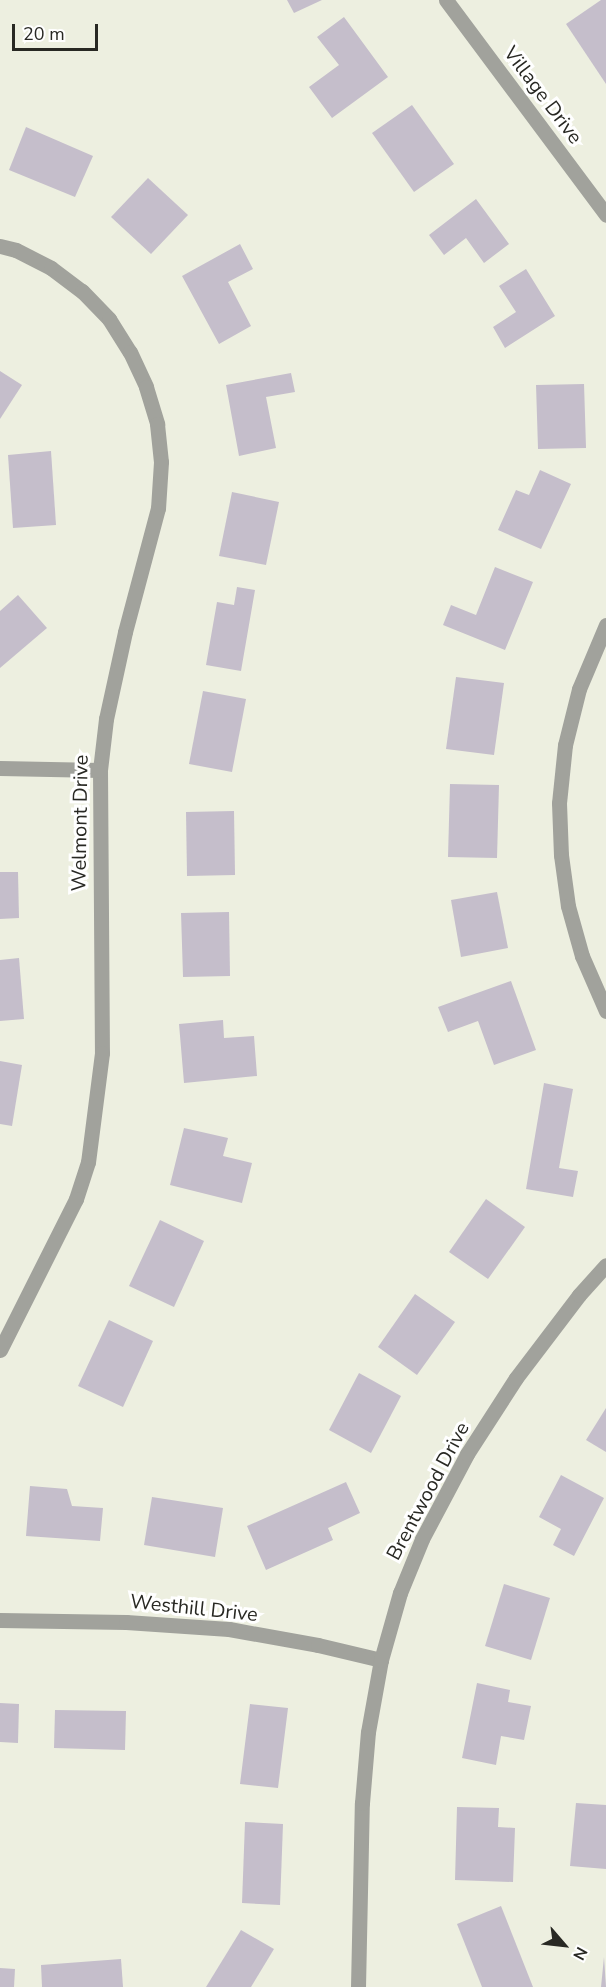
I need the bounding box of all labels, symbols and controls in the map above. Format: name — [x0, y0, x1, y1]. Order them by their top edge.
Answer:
scale bar — [15, 12, 100, 50]
text: 20 m — [23, 22, 65, 46]
street label: Village Drive — [499, 42, 587, 148]
street label: Welmont Drive — [67, 755, 93, 891]
street label: Brentwood Drive — [382, 1418, 474, 1564]
street label: Westhill Drive — [129, 1589, 259, 1627]
north arrow — [534, 1915, 594, 1975]
text: N — [567, 1943, 592, 1964]

